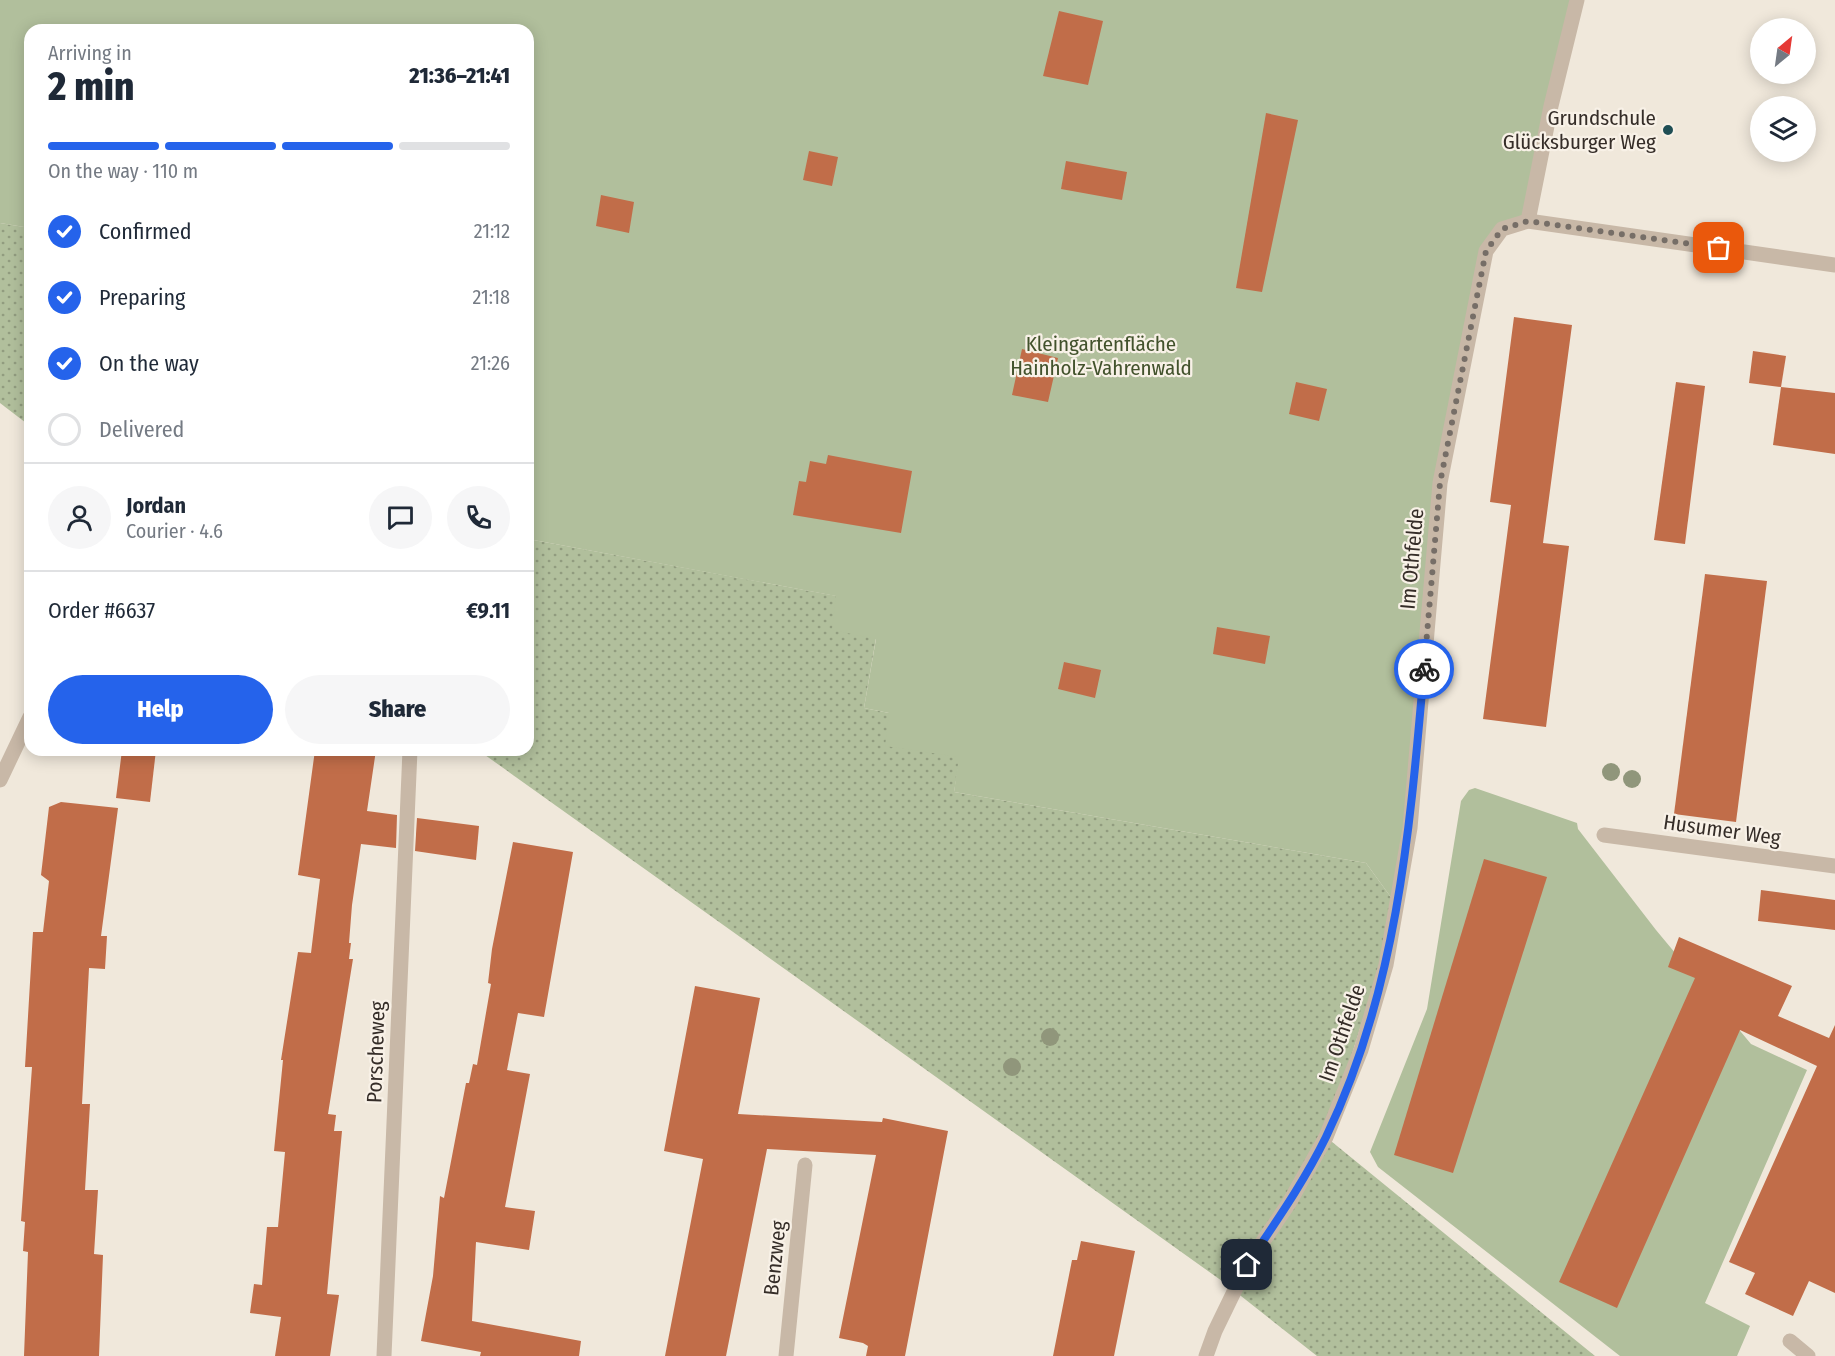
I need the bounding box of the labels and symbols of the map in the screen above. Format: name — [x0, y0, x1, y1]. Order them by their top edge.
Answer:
north arrow — [1750, 18, 1816, 84]
place label: Grundschule Glücksburger Weg — [1503, 105, 1656, 155]
marker: Grundschule Glücksburger Weg — [1661, 123, 1675, 137]
pin — [1693, 222, 1744, 273]
park label: Kleingartenfläche Hainholz-Vahrenwald — [1010, 331, 1192, 381]
street label: Im Othfelde — [1395, 507, 1429, 611]
courier — [1394, 639, 1454, 699]
street label: Husumer Weg — [1662, 809, 1782, 851]
street label: Im Othfelde — [1313, 981, 1371, 1085]
street label: Porscheweg — [361, 1001, 391, 1103]
street label: Benzweg — [758, 1219, 792, 1297]
pin — [1221, 1239, 1272, 1290]

